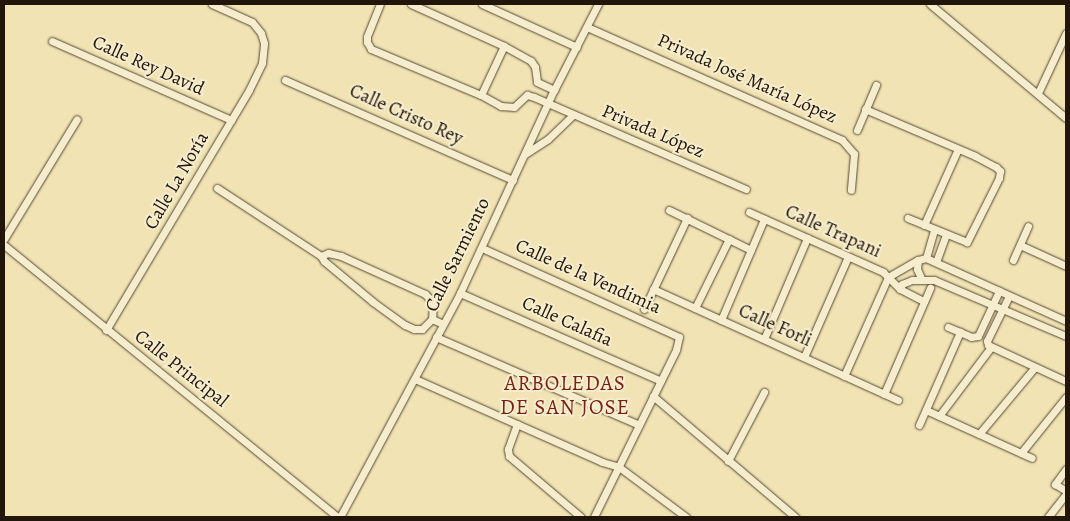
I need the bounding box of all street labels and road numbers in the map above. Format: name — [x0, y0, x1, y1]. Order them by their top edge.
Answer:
street label: Privada José María López — [654, 29, 840, 129]
street label: Calle Rey David — [89, 31, 207, 101]
street label: Calle Cristo Rey — [346, 80, 466, 150]
street label: Privada López — [598, 100, 708, 164]
street label: Calle La Noría — [140, 128, 214, 234]
street label: Calle Sarmiento — [421, 194, 495, 316]
street label: Calle Trapani — [781, 201, 885, 263]
street label: Calle de la Vendimia — [512, 235, 664, 319]
street label: Calle Calafia — [518, 292, 616, 352]
street label: Calle Forli — [735, 300, 815, 352]
street label: Calle Principal — [130, 325, 232, 413]

